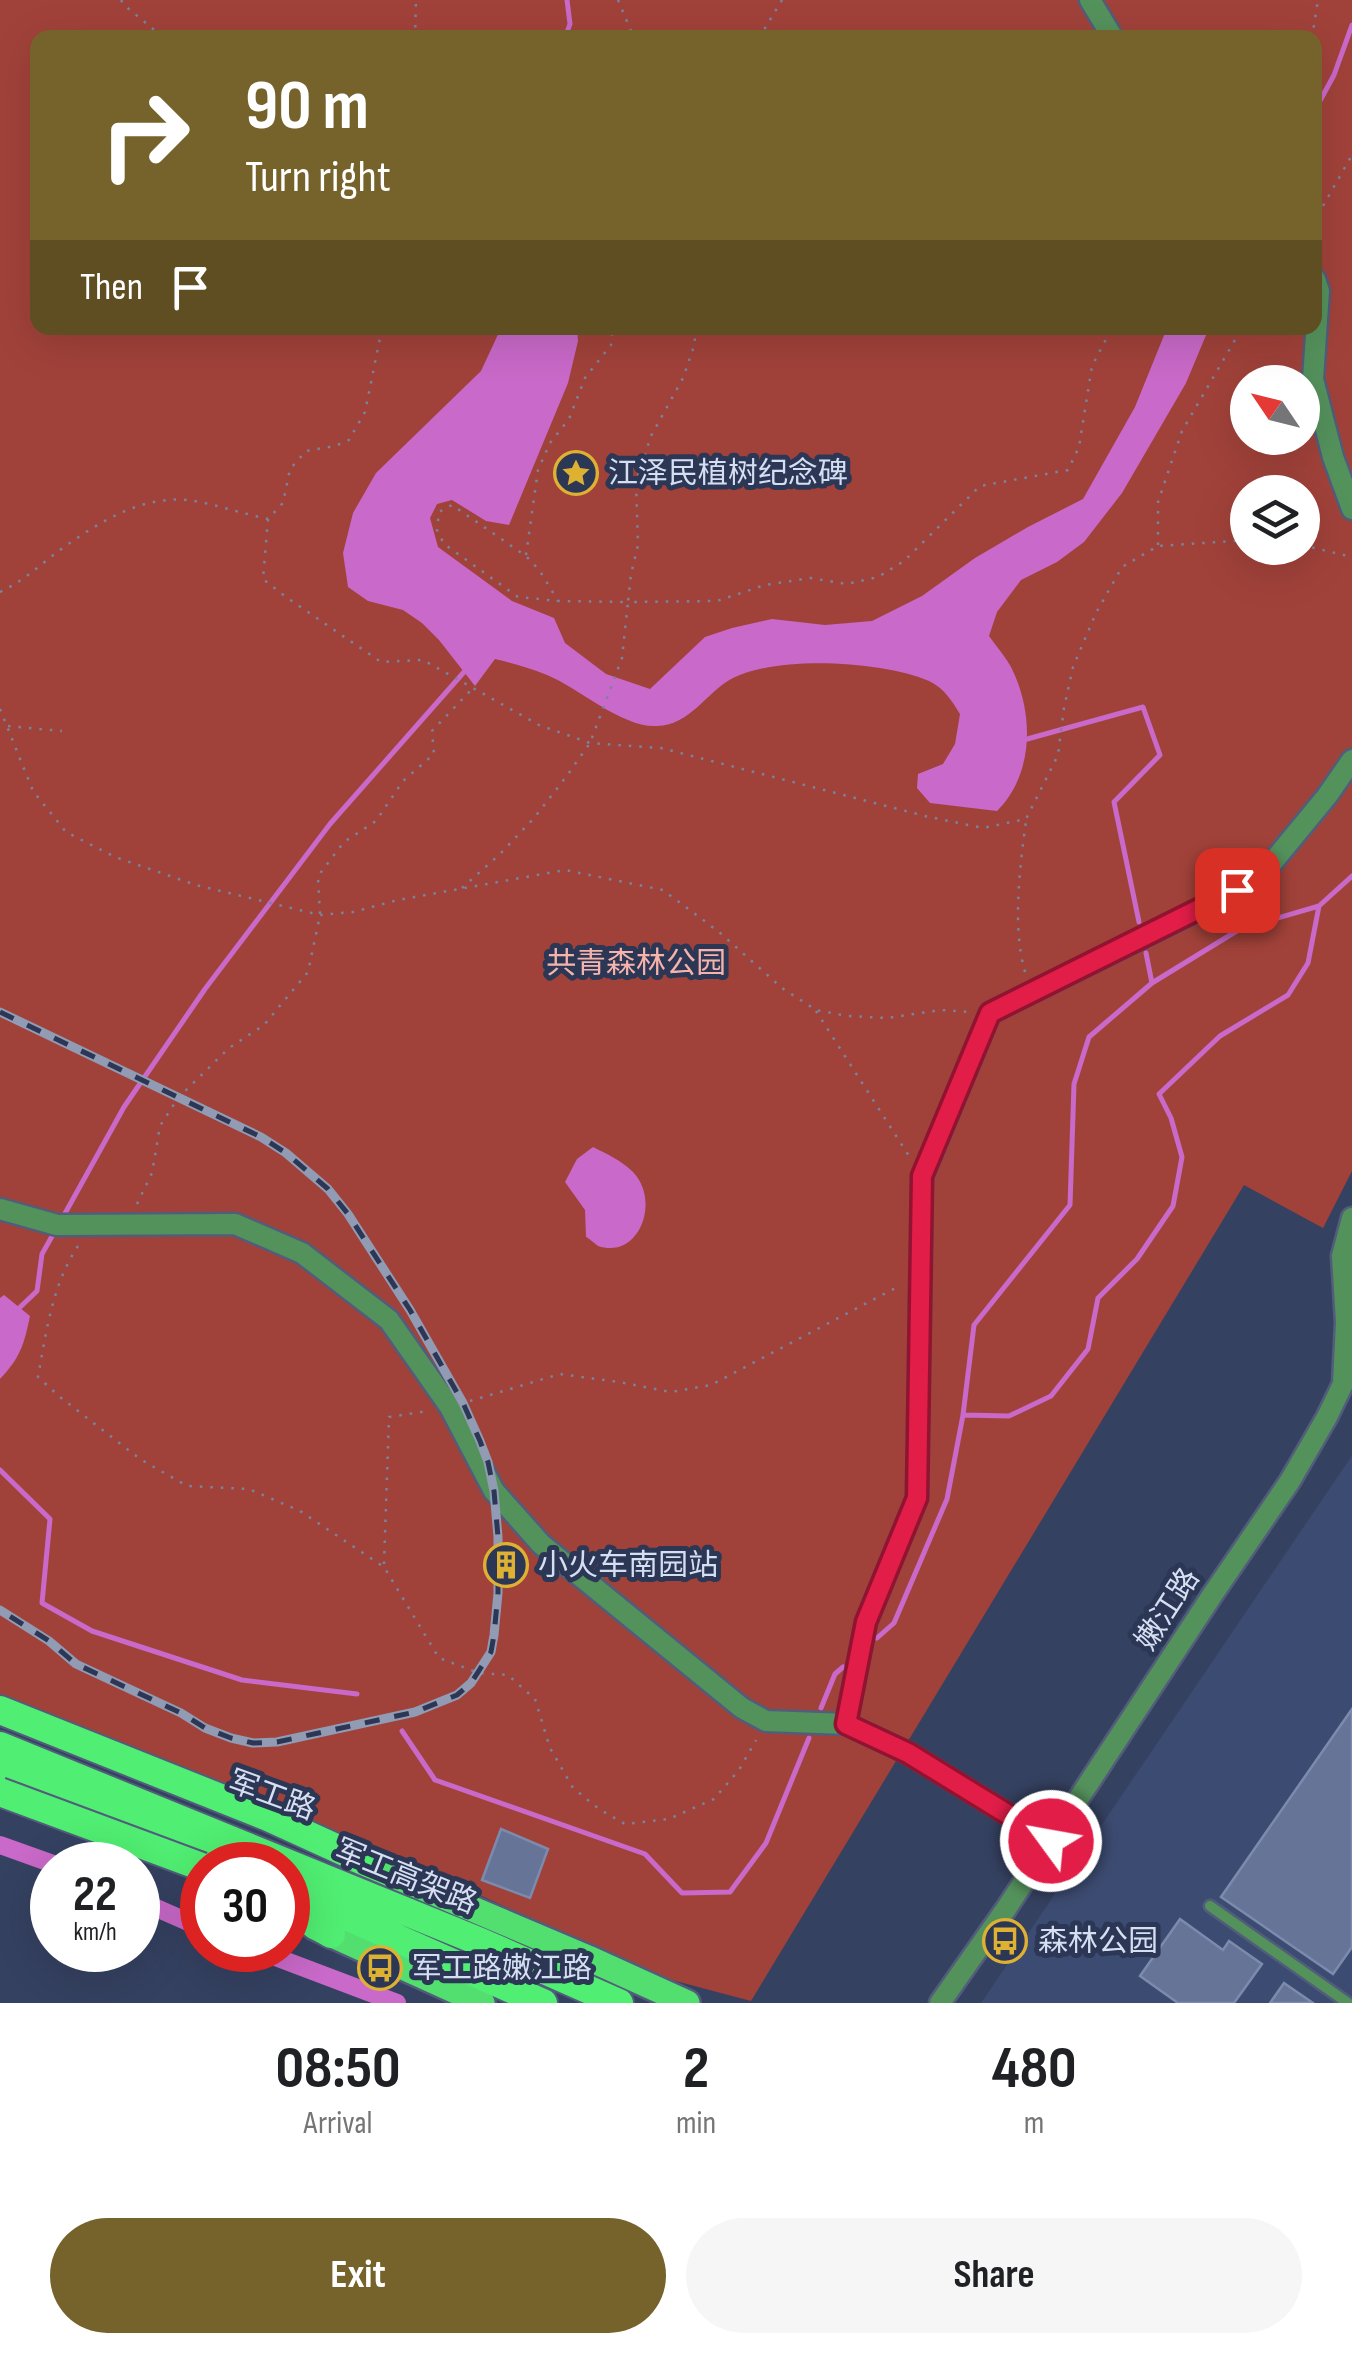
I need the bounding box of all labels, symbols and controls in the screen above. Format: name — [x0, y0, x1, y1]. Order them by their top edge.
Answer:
text: 90 m — [245, 65, 369, 149]
icon: right — [80, 70, 210, 200]
text: Turn right — [245, 150, 391, 205]
icon: arrive — [163, 260, 218, 315]
text: Then — [80, 265, 143, 310]
north arrow — [1230, 365, 1320, 455]
map controls — [1230, 365, 1320, 565]
place icon: 江泽民植树纪念碑 — [553, 450, 599, 496]
place label: 江泽民植树纪念碑 — [608, 456, 848, 492]
button: layers — [1230, 475, 1320, 565]
pin — [1195, 848, 1280, 933]
icon: arrive — [1210, 863, 1265, 918]
park label: 共青森林公园 — [546, 946, 726, 982]
building icon: 小火车南园站 — [483, 1542, 529, 1588]
place label: 小火车南园站 — [538, 1548, 718, 1584]
street label: 嫩江路 — [1128, 1562, 1207, 1657]
street label: 军工路 — [223, 1764, 320, 1828]
position arrow — [999, 1789, 1103, 1893]
street label: 军工高架路 — [329, 1832, 482, 1922]
speed limit sign: 30 — [180, 1842, 310, 1972]
text: 22 — [73, 1865, 117, 1925]
text: km/h — [73, 1917, 117, 1948]
bus stop icon: 森林公园 — [982, 1918, 1028, 1964]
place label: 森林公园 — [1038, 1924, 1158, 1960]
bus stop icon: 军工路嫩江路 — [357, 1945, 403, 1991]
place label: 军工路嫩江路 — [412, 1951, 592, 1987]
text: 08:50 — [275, 2033, 401, 2105]
text: 2 — [683, 2033, 709, 2105]
text: 480 — [992, 2033, 1077, 2105]
text: Arrival — [304, 2104, 372, 2143]
text: min — [676, 2104, 716, 2143]
text: m — [1024, 2104, 1044, 2143]
button: Exit — [50, 2218, 666, 2333]
button: Share — [686, 2218, 1302, 2333]

